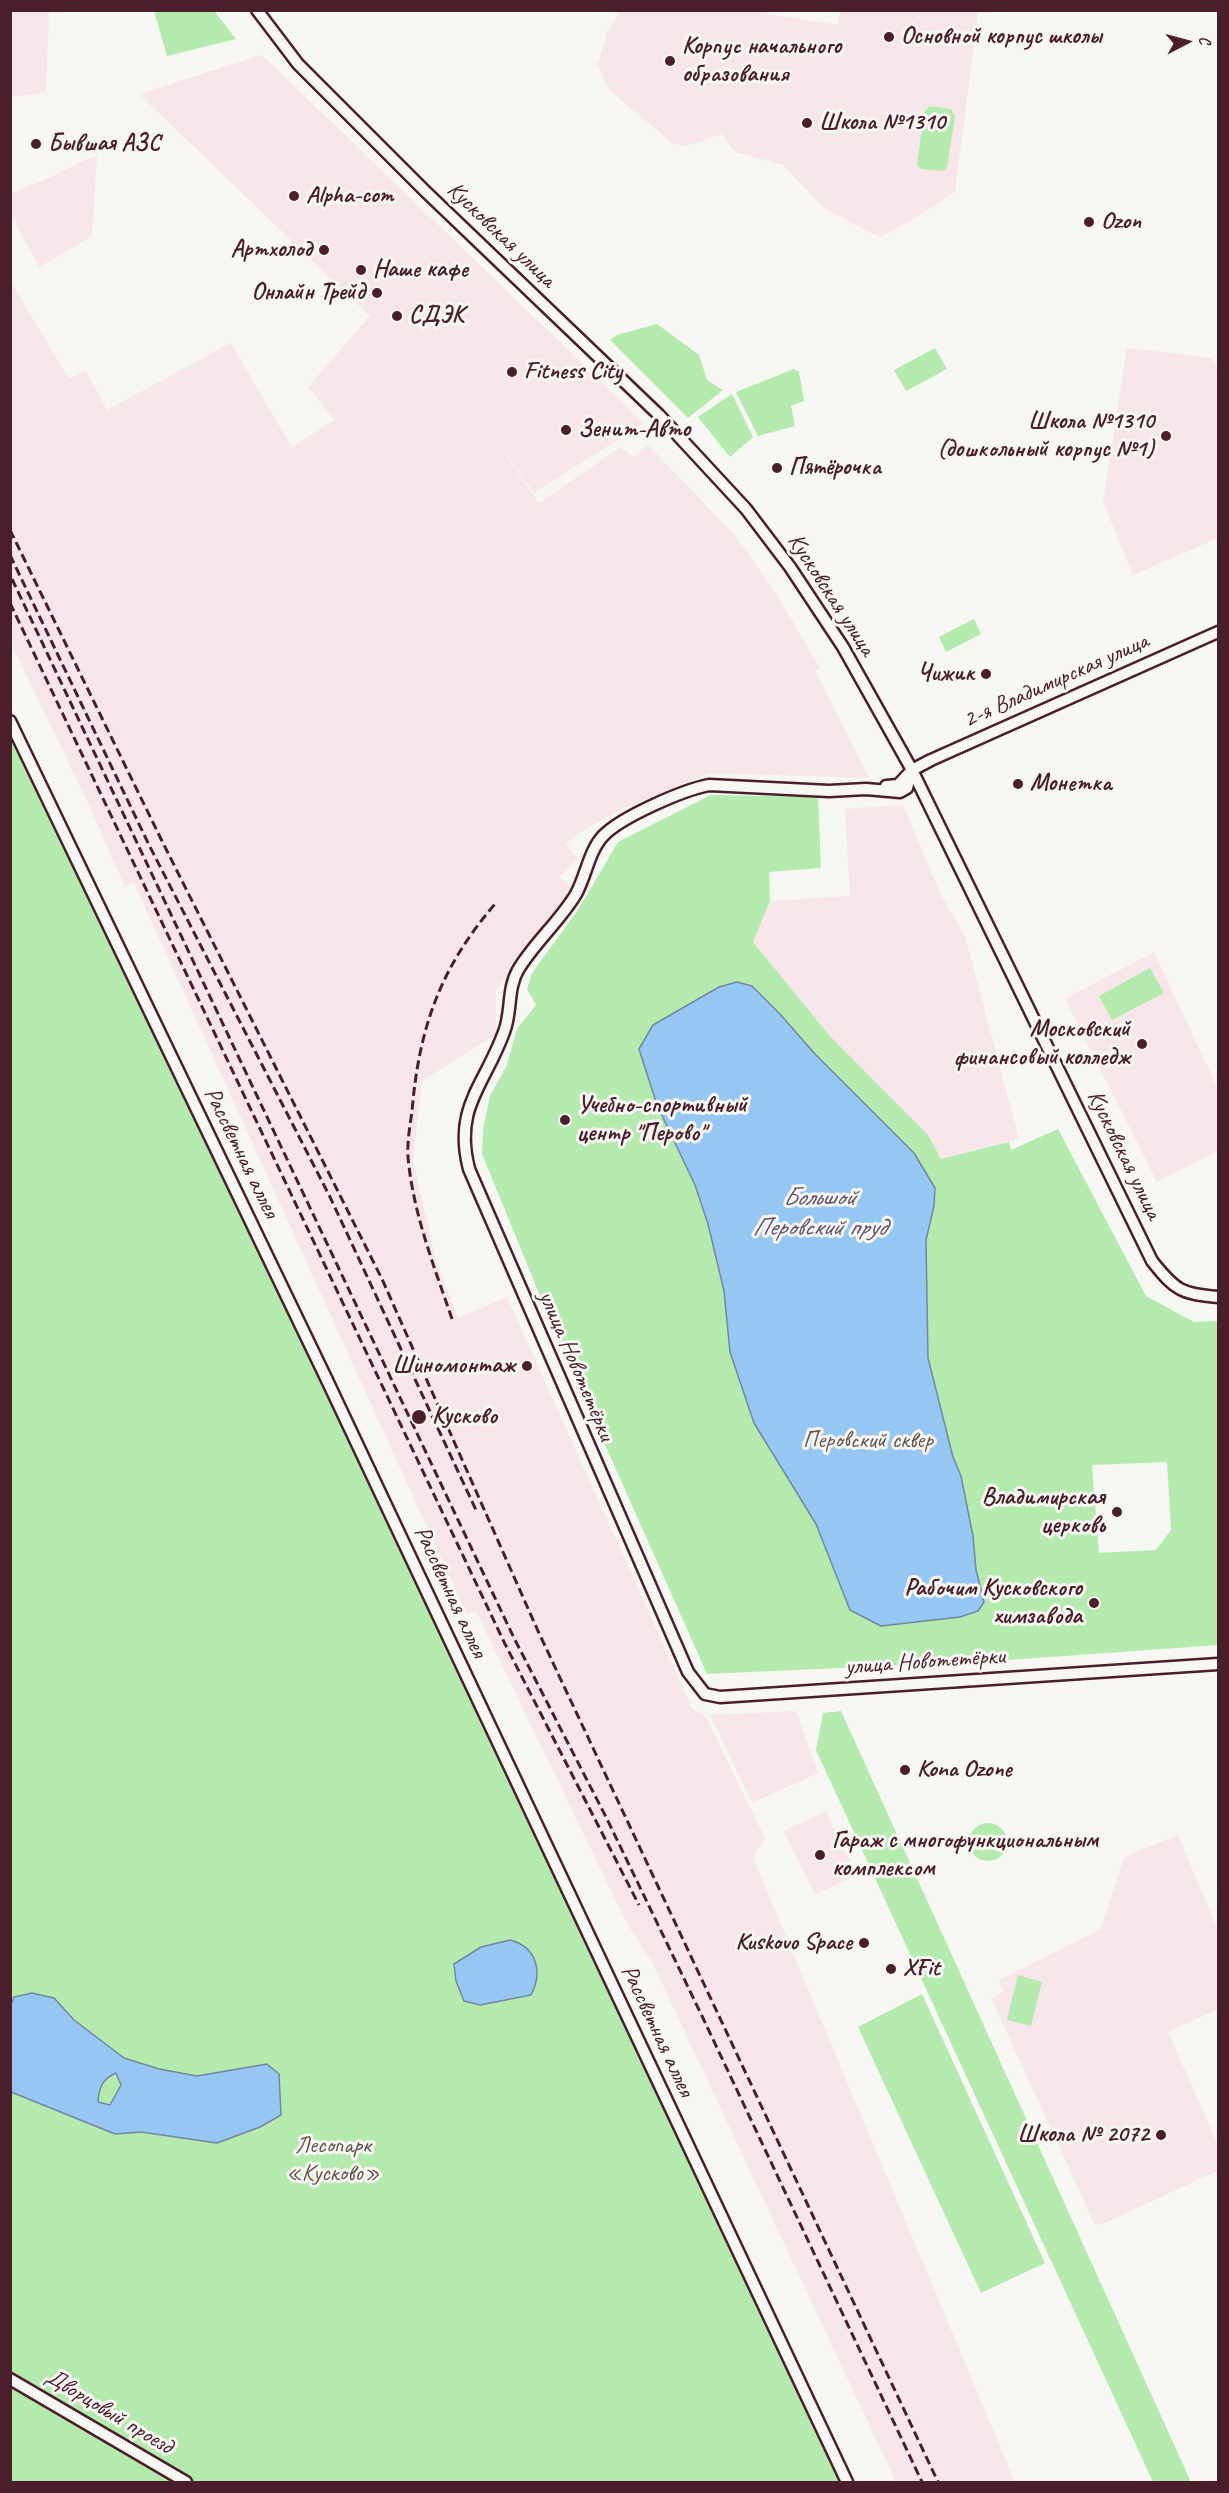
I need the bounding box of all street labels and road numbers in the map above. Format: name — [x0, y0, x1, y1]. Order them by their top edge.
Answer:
street label: Кусковская улица — [441, 176, 561, 294]
street label: Кусковская улица — [781, 528, 881, 662]
street label: 2-я Владимирская улица — [959, 627, 1153, 735]
street label: Рассветная аллея — [197, 1083, 285, 1223]
street label: Кусковская улица — [1080, 1086, 1168, 1224]
street label: улица Новотетёрки — [531, 1287, 621, 1445]
street label: Рассветная аллея — [407, 1522, 493, 1662]
street label: улица Новотетёрки — [844, 1642, 1006, 1682]
street label: Рассветная аллея — [614, 1961, 700, 2101]
street label: Дворцовый проезд — [40, 2363, 178, 2461]

